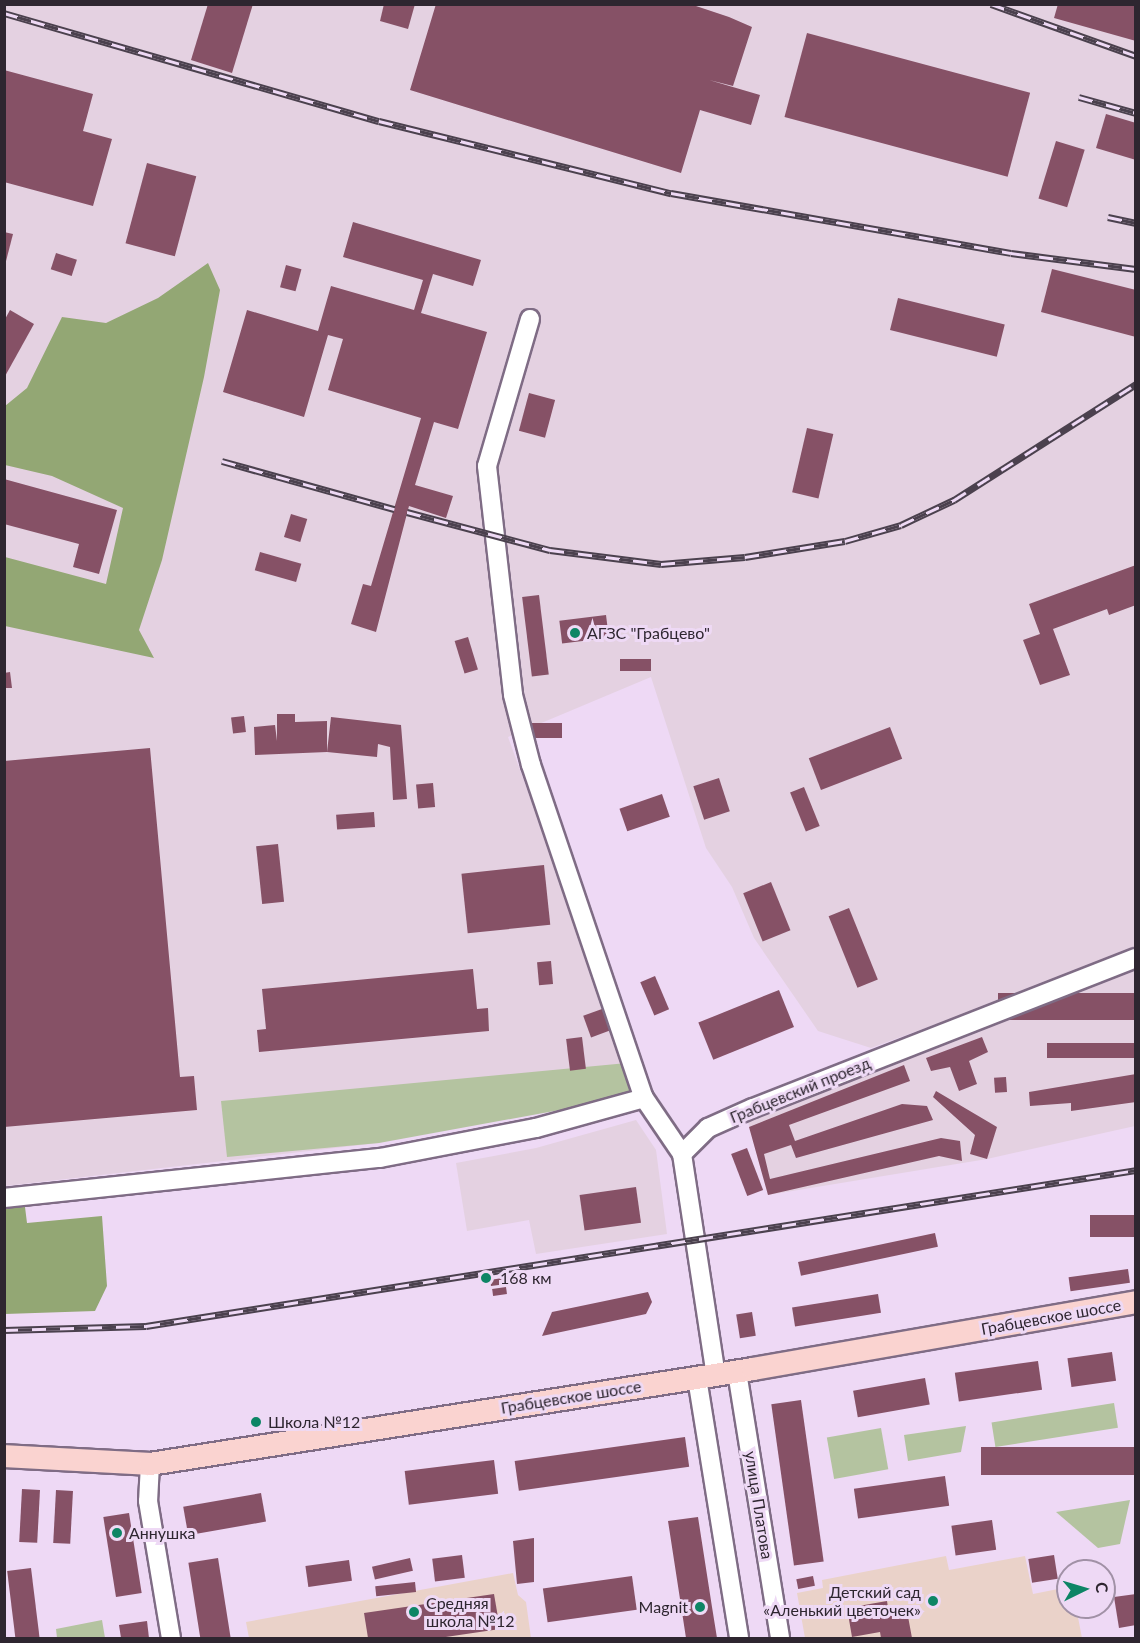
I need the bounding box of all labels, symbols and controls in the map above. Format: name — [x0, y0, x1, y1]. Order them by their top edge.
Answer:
place label: АГЗС "Грабцево" — [587, 623, 710, 643]
marker: АГЗС "Грабцево" — [568, 626, 582, 640]
street label: Грабцевский проезд — [727, 1053, 873, 1127]
place label: 168 км — [500, 1268, 552, 1288]
marker: 168 км — [477, 1269, 495, 1287]
street label: Грабцевское шоссе — [979, 1295, 1123, 1339]
street label: Грабцевское шоссе — [499, 1376, 643, 1418]
place label: Школа №12 — [268, 1412, 360, 1432]
marker: Школа №12 — [249, 1415, 263, 1429]
street label: улица Платова — [741, 1450, 777, 1560]
place label: Аннушка — [129, 1523, 195, 1543]
marker: Аннушка — [110, 1526, 124, 1540]
north arrow — [1056, 1559, 1116, 1619]
text: С — [1093, 1581, 1112, 1594]
place label: Детский сад «Аленький цветочек» — [763, 1582, 921, 1620]
place label: Средняя школа №12 — [426, 1593, 514, 1631]
marker: Детский сад «Аленький цветочек» — [926, 1594, 940, 1608]
place label: Magnit — [639, 1597, 688, 1617]
marker: Magnit — [693, 1600, 707, 1614]
marker: Средняя школа №12 — [407, 1605, 421, 1619]

